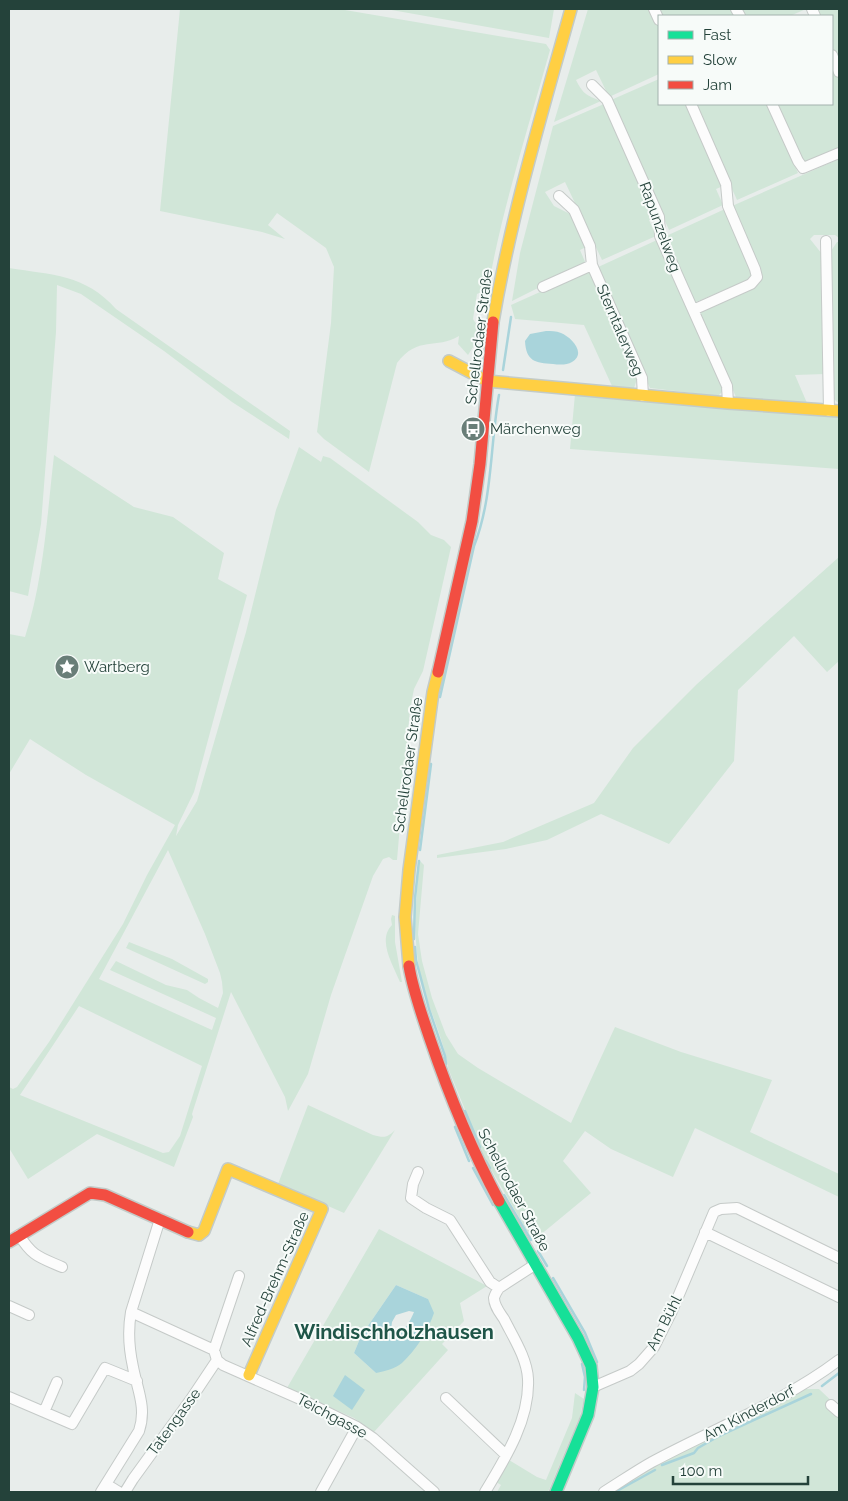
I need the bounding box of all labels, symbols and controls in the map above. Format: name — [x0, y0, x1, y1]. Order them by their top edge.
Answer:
legend — [658, 15, 833, 105]
text: Fast — [703, 26, 731, 44]
text: Slow — [703, 51, 737, 69]
text: Jam — [703, 76, 732, 94]
street label: Rapunzelweg — [635, 179, 685, 275]
street label: Schellrodaer Straße — [462, 268, 496, 406]
street label: Sterntalerweg — [593, 281, 647, 379]
bus stop icon: Märchenweg — [460, 416, 486, 442]
place label: Märchenweg — [490, 420, 581, 438]
place icon: Wartberg — [54, 654, 80, 680]
place label: Wartberg — [84, 658, 150, 676]
street label: Schellrodaer Straße — [390, 696, 426, 834]
street label: Schellrodaer Straße — [474, 1125, 554, 1255]
street label: Alfred-Brehm-Straße — [237, 1209, 313, 1349]
street label: Am Bühl — [642, 1292, 686, 1354]
district label: Windischholzhausen — [294, 1320, 494, 1344]
street label: Am Kinderdorf — [700, 1381, 799, 1445]
street label: Tatengasse — [144, 1385, 205, 1459]
street label: Teichgasse — [294, 1390, 371, 1442]
scale bar — [673, 1454, 808, 1486]
text: 100 m — [680, 1462, 722, 1480]

